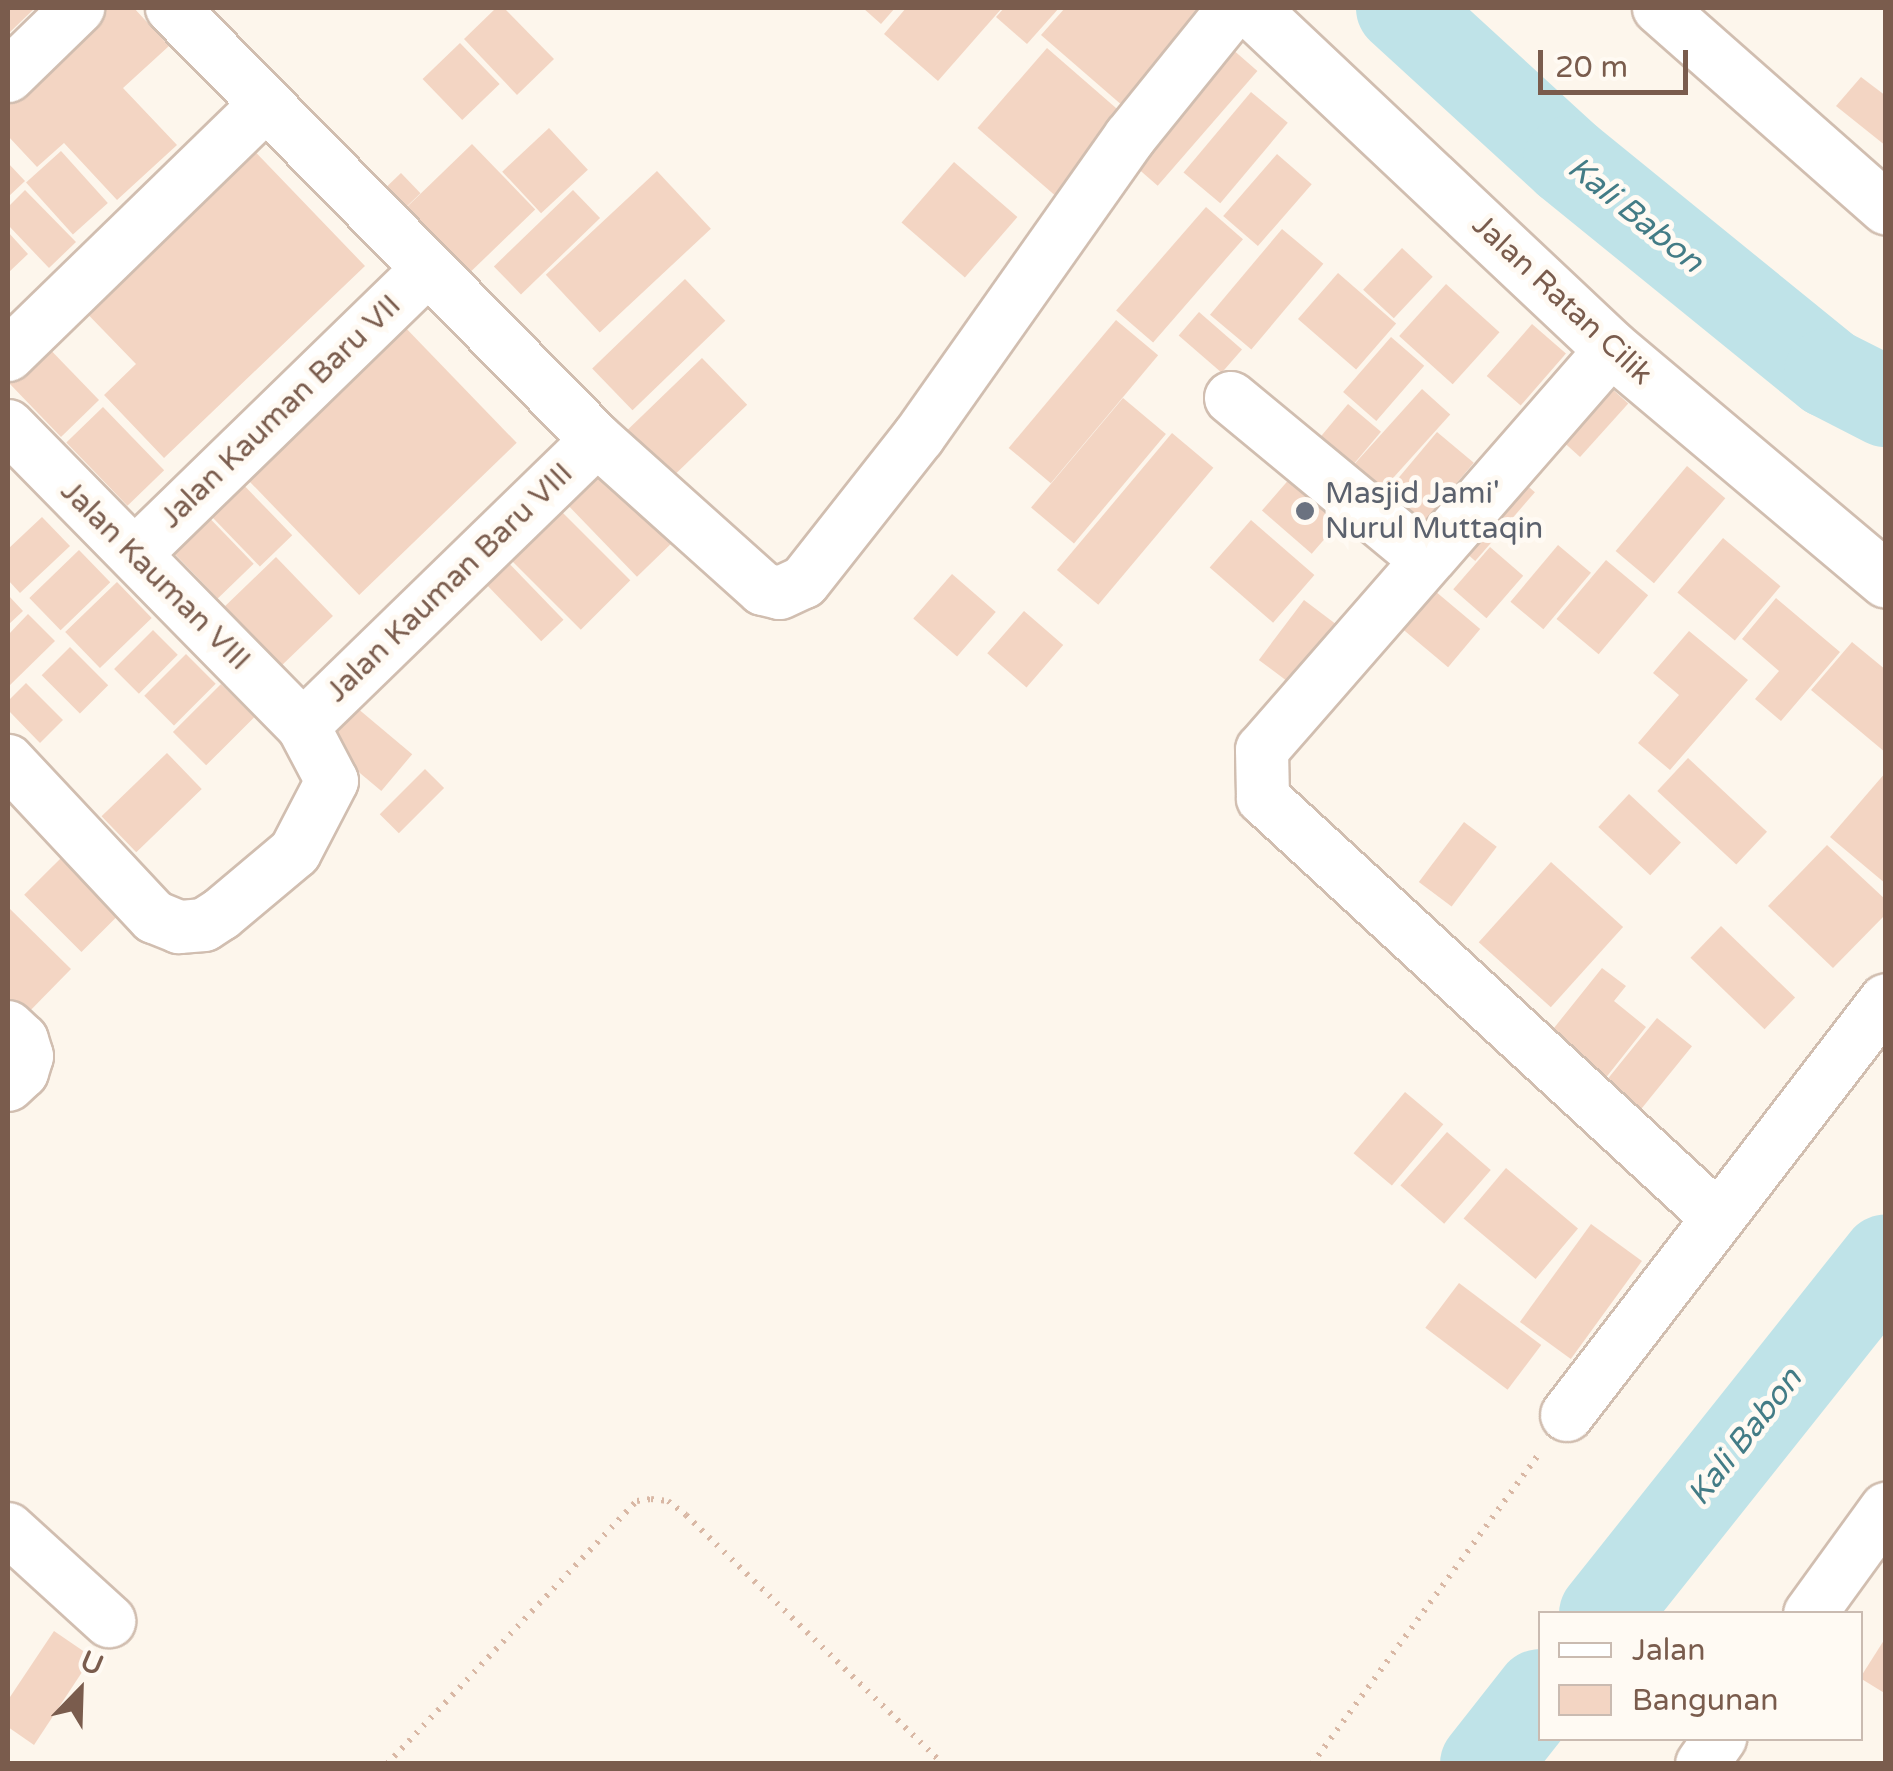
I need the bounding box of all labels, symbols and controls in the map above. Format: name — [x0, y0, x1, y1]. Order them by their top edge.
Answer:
scale bar — [1543, 30, 1693, 92]
text: 20 m — [1555, 49, 1628, 86]
water label: Kali Babon — [1560, 149, 1710, 281]
street label: Jalan Ratan Cilik — [1464, 207, 1660, 393]
street label: Jalan Kauman Baru VII — [153, 288, 409, 536]
street label: Jalan Kauman Baru VIII — [319, 456, 581, 710]
street label: Jalan Kauman VIII — [53, 474, 257, 678]
place label: Masjid Jami' Nurul Muttaqin — [1325, 476, 1543, 546]
marker: Masjid Jami' Nurul Muttaqin — [1294, 500, 1316, 522]
water label: Kali Babon — [1680, 1361, 1810, 1513]
legend — [1538, 1611, 1863, 1741]
text: Jalan — [1632, 1632, 1705, 1669]
north arrow — [30, 1641, 130, 1741]
text: U — [75, 1644, 108, 1683]
text: Bangunan — [1632, 1682, 1779, 1719]

